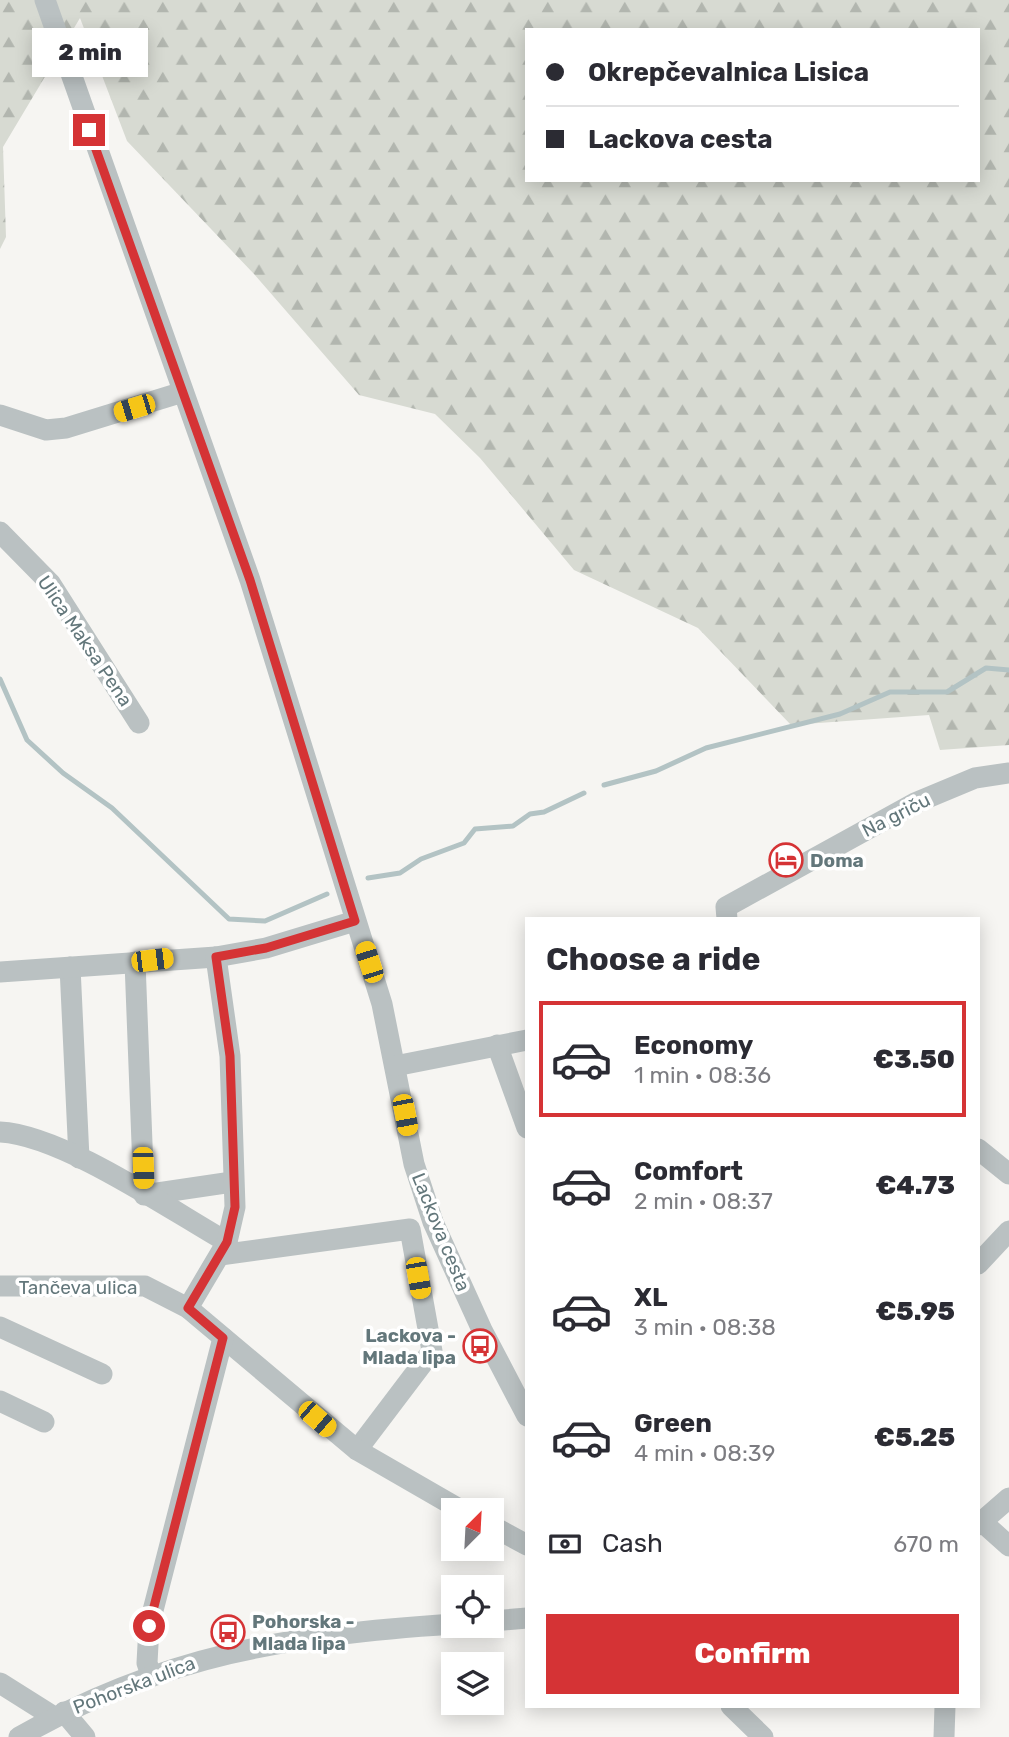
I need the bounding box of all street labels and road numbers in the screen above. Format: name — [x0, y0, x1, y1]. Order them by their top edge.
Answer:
street label: Ulica Maksa Pena — [33, 571, 137, 711]
street label: Na griču — [858, 788, 934, 842]
street label: Lackova cesta — [407, 1169, 475, 1295]
street label: Tančeva ulica — [19, 1276, 137, 1299]
street label: Pohorska ulica — [70, 1651, 198, 1719]

